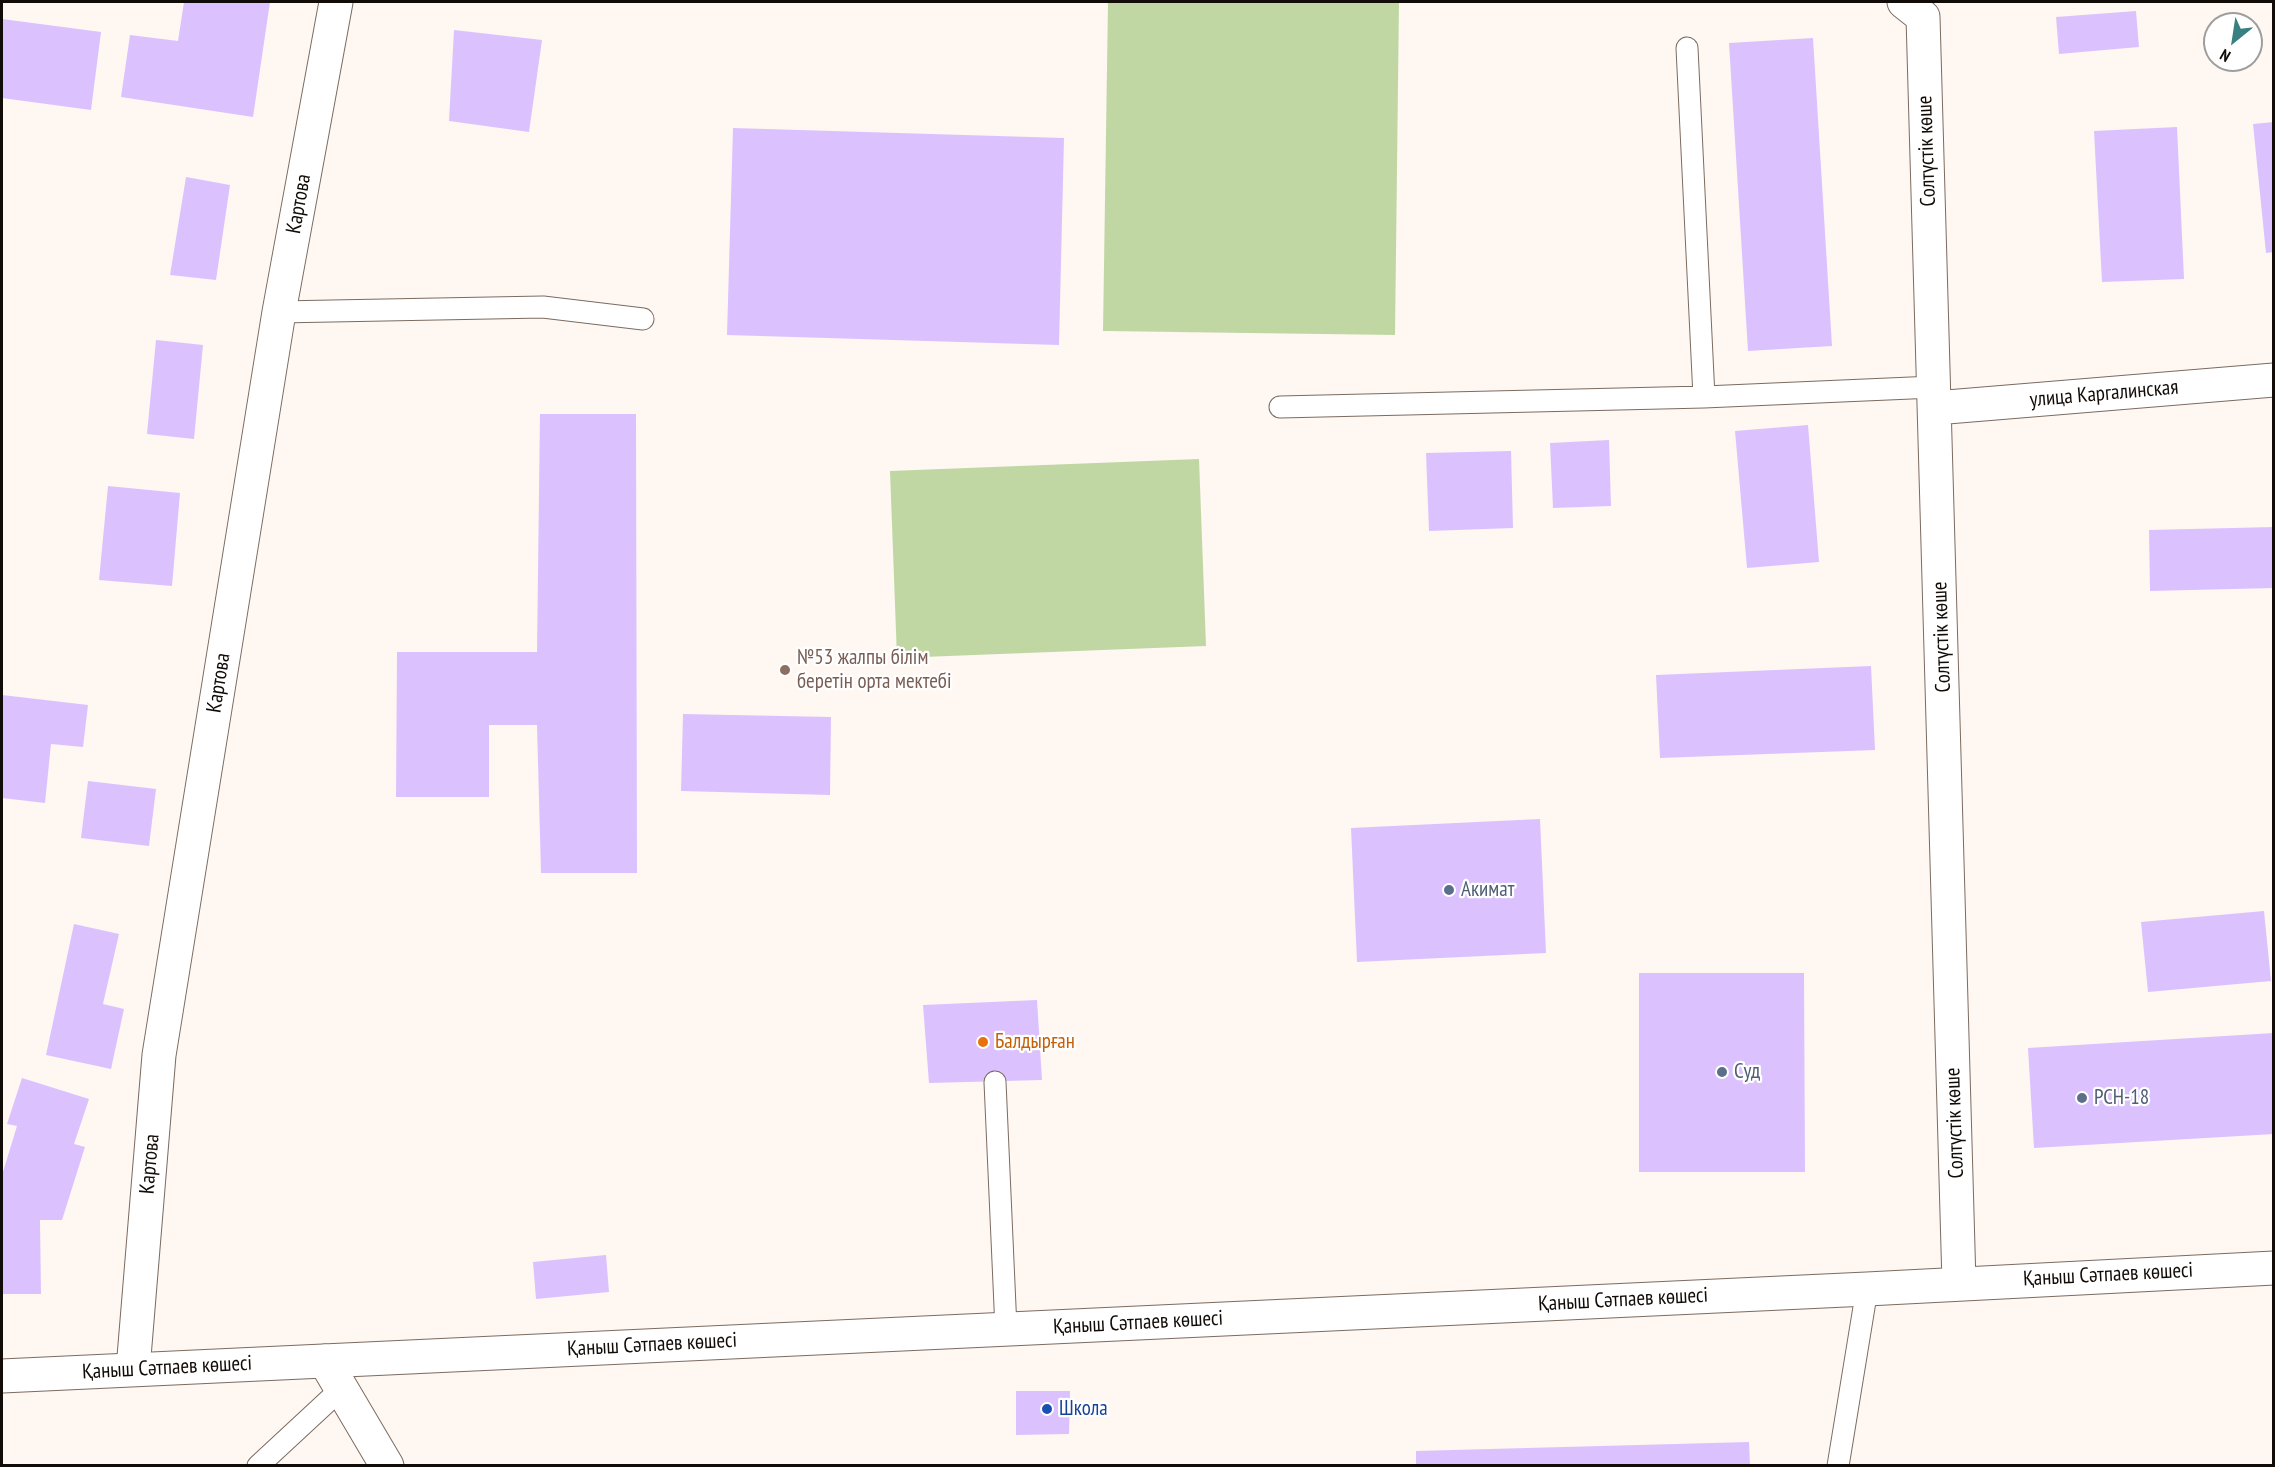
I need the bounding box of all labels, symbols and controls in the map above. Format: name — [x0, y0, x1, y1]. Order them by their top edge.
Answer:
north arrow — [2203, 12, 2263, 72]
text: N — [2216, 45, 2234, 67]
street label: Солтүстік көше — [1912, 95, 1942, 207]
street label: Картова — [281, 172, 317, 236]
street label: улица Каргалинская — [2029, 375, 2179, 413]
street label: Солтүстік көше — [1927, 581, 1957, 693]
place label: №53 жалпы білім беретін орта мектебі — [797, 645, 951, 695]
street label: Картова — [202, 651, 236, 715]
marker: №53 жалпы білім беретін орта мектебі — [778, 663, 792, 677]
place label: Акимат — [1461, 877, 1514, 903]
marker: Акимат — [1442, 883, 1456, 897]
place label: Балдырған — [995, 1029, 1075, 1055]
marker: Балдырған — [976, 1035, 990, 1049]
place label: Суд — [1734, 1059, 1760, 1085]
marker: Суд — [1715, 1065, 1729, 1079]
street label: Солтүстік көше — [1940, 1067, 1970, 1179]
place label: PCH-18 — [2094, 1085, 2149, 1111]
marker: PCH-18 — [2075, 1091, 2089, 1105]
street label: Картова — [135, 1133, 165, 1195]
street label: Қаныш Сәтпаев көшесі — [2022, 1258, 2194, 1292]
street label: Қаныш Сәтпаев көшесі — [1537, 1283, 1709, 1317]
street label: Қаныш Сәтпаев көшесі — [1052, 1306, 1224, 1340]
street label: Қаныш Сәтпаев көшесі — [566, 1328, 738, 1362]
street label: Қаныш Сәтпаев көшесі — [81, 1351, 253, 1385]
place label: Школа — [1059, 1396, 1108, 1422]
marker: Школа — [1040, 1402, 1054, 1416]

